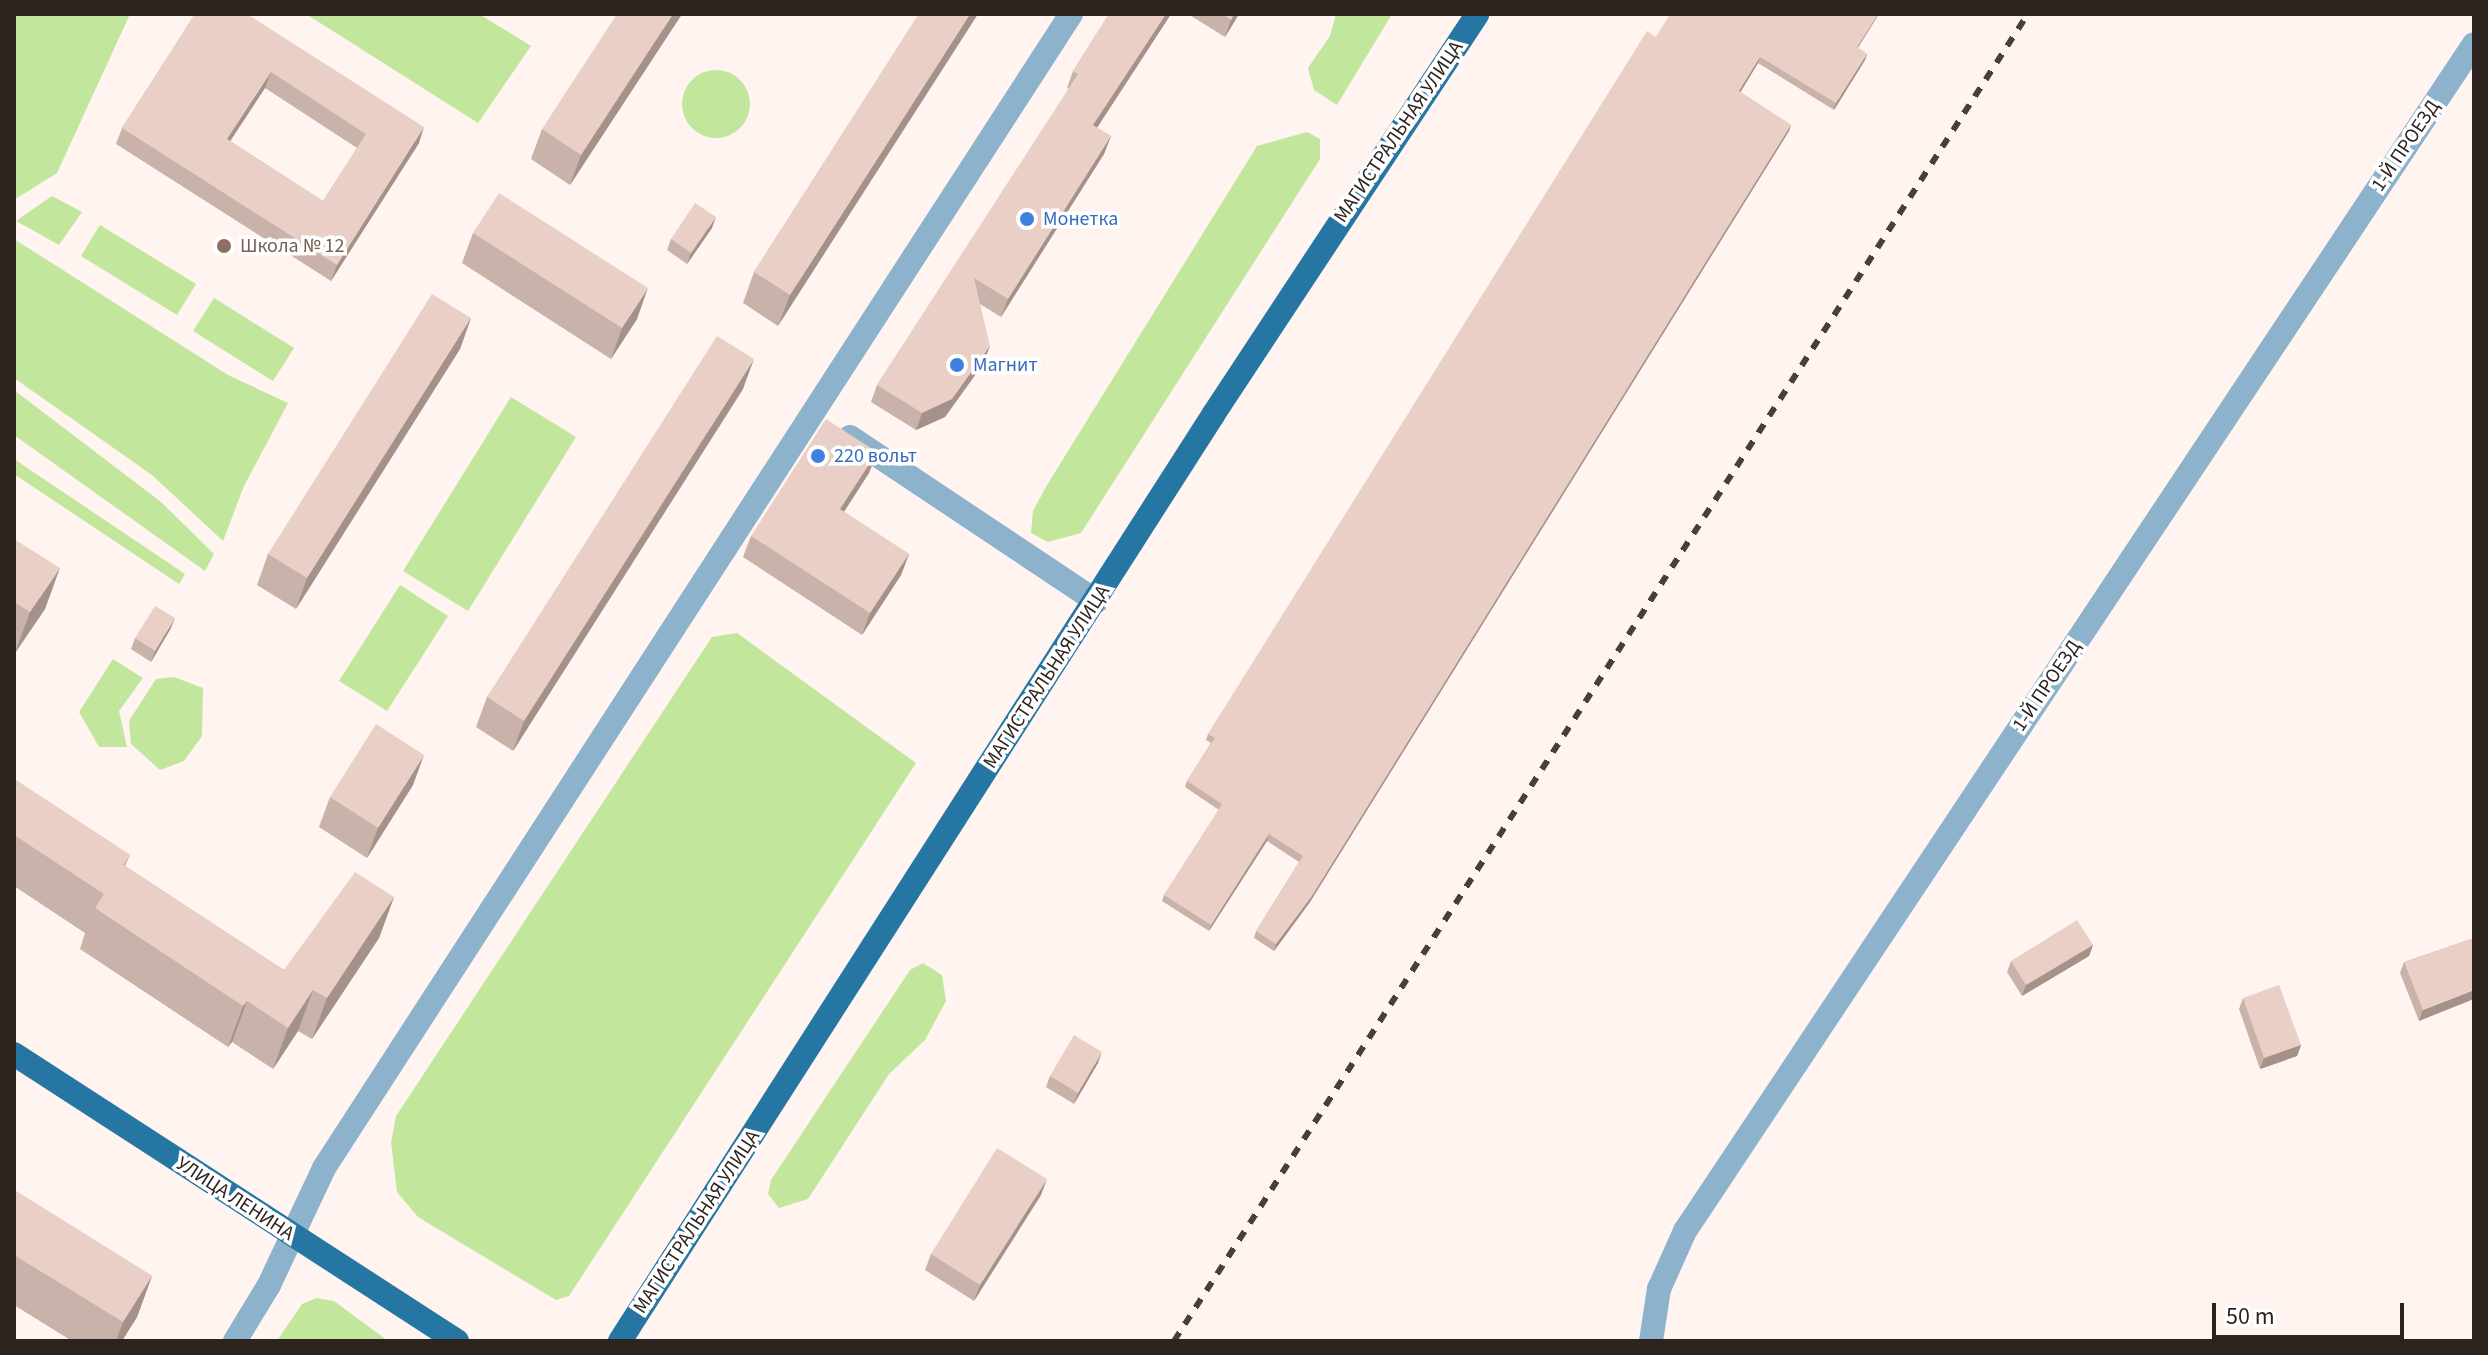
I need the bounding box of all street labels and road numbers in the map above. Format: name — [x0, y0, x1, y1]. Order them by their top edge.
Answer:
street label: МАГИСТРАЛЬНАЯ УЛИЦА — [1329, 37, 1469, 227]
street label: 1-Й ПРОЕЗД — [2367, 96, 2445, 196]
street label: МАГИСТРАЛЬНАЯ УЛИЦА — [979, 581, 1115, 773]
street label: 1-Й ПРОЕЗД — [2008, 636, 2086, 736]
street label: МАГИСТРАЛЬНАЯ УЛИЦА — [629, 1126, 765, 1318]
street label: УЛИЦА ЛЕНИНА — [172, 1152, 298, 1246]

